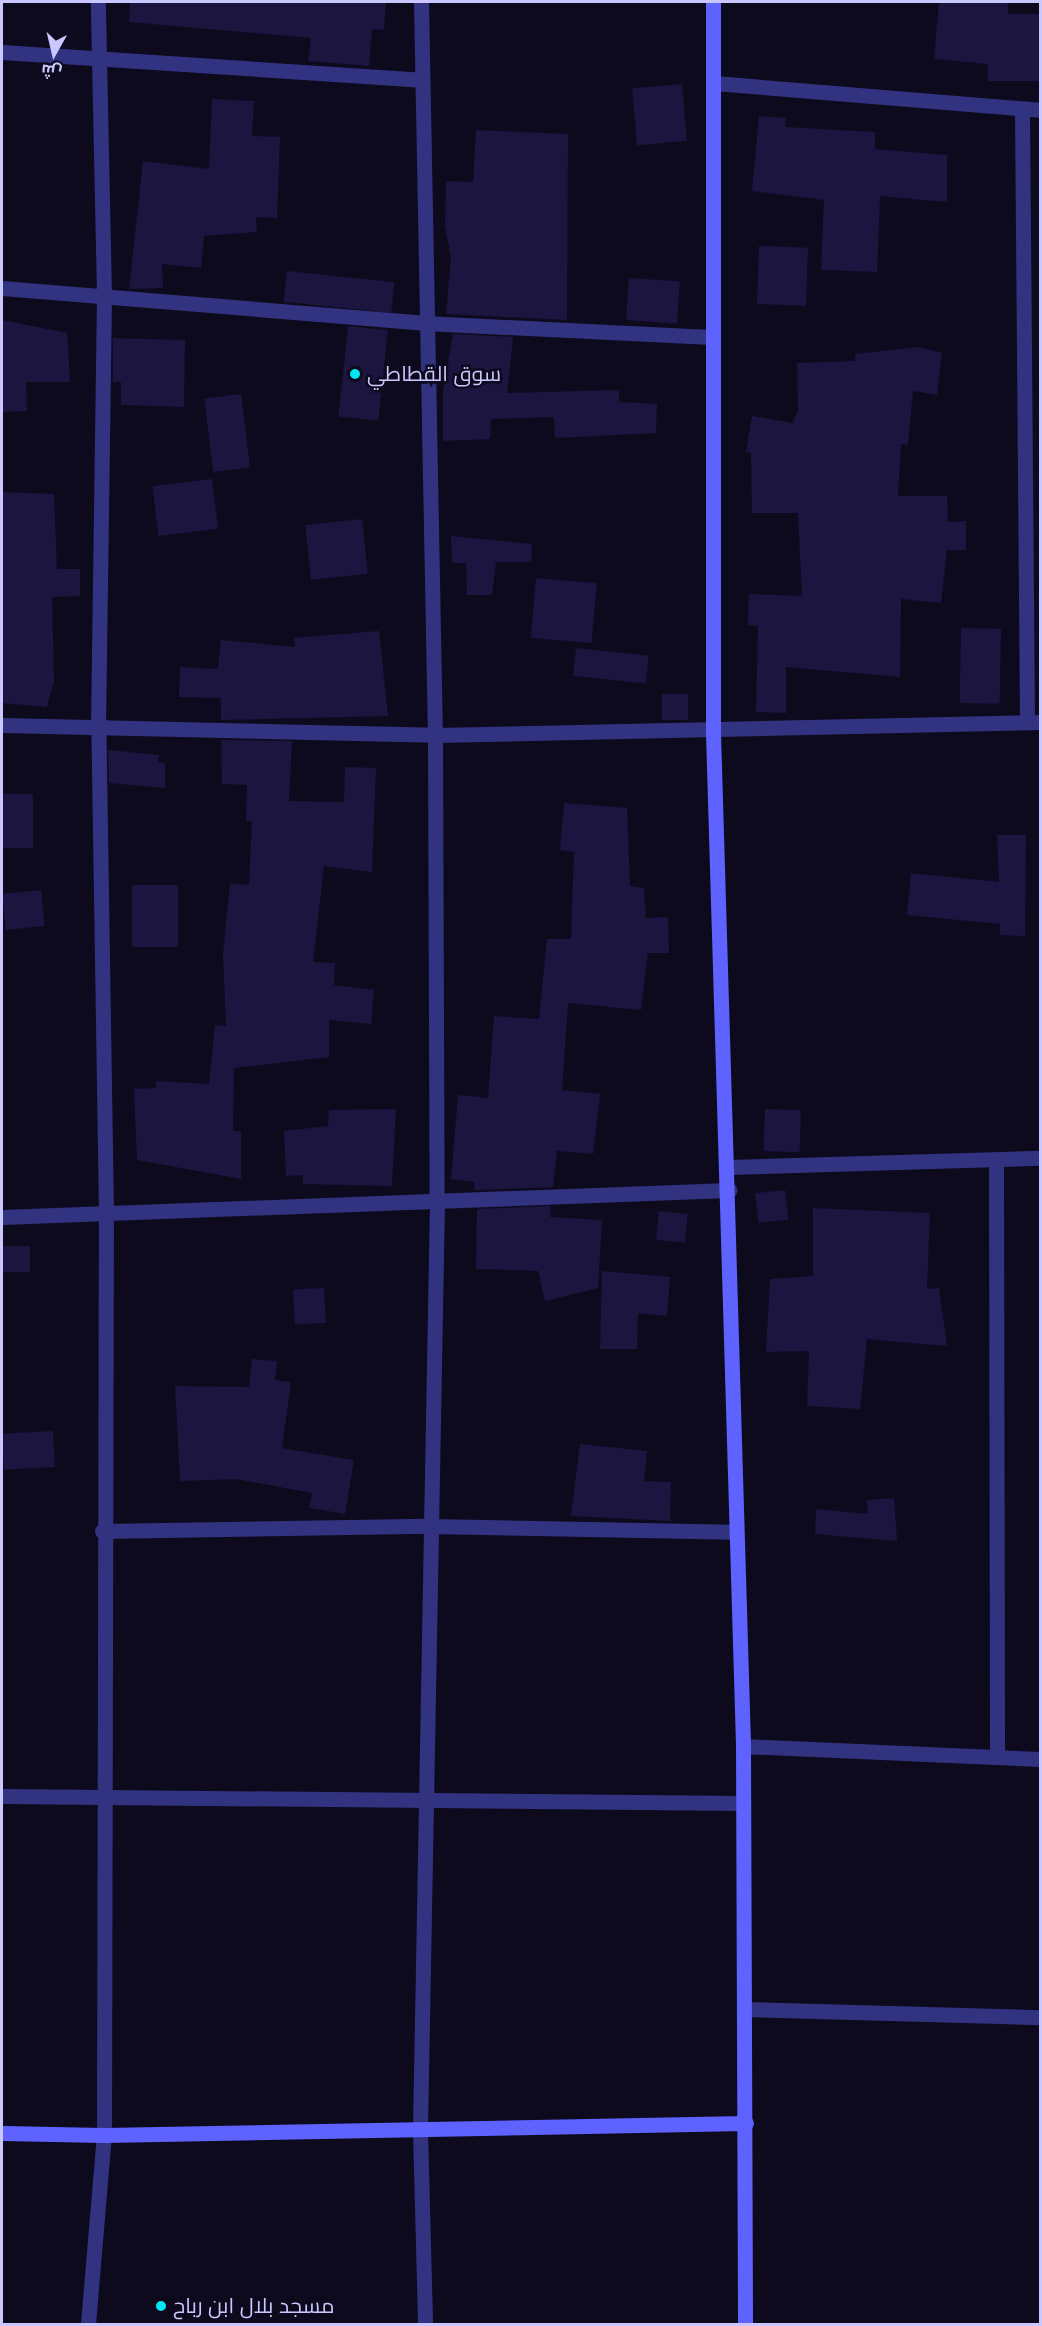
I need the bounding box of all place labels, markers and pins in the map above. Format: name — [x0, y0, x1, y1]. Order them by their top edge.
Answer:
place label: سوق القطاطي — [367, 361, 501, 387]
marker: سوق القطاطي — [348, 367, 362, 381]
place label: مسجد بلال ابن رباح — [173, 2293, 334, 2319]
marker: مسجد بلال ابن رباح — [154, 2299, 168, 2313]

